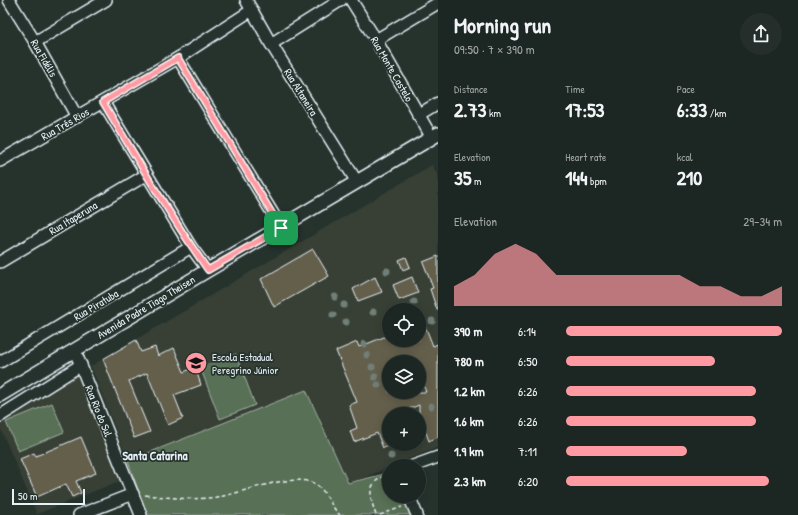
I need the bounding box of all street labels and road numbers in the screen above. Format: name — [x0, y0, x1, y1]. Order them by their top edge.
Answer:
street label: Rua Monte Castelo — [368, 34, 417, 105]
street label: Rua Fidélis — [28, 37, 60, 79]
street label: Rua Altaneira — [281, 66, 321, 119]
street label: Rua Três Rios — [39, 105, 91, 143]
street label: Rua Itaperuna — [46, 198, 100, 238]
street label: Avenida Padre Tiago Theisen — [95, 272, 198, 342]
street label: Rua Piratuba — [71, 286, 121, 324]
street label: Rua Rio do Sul — [82, 383, 116, 439]

